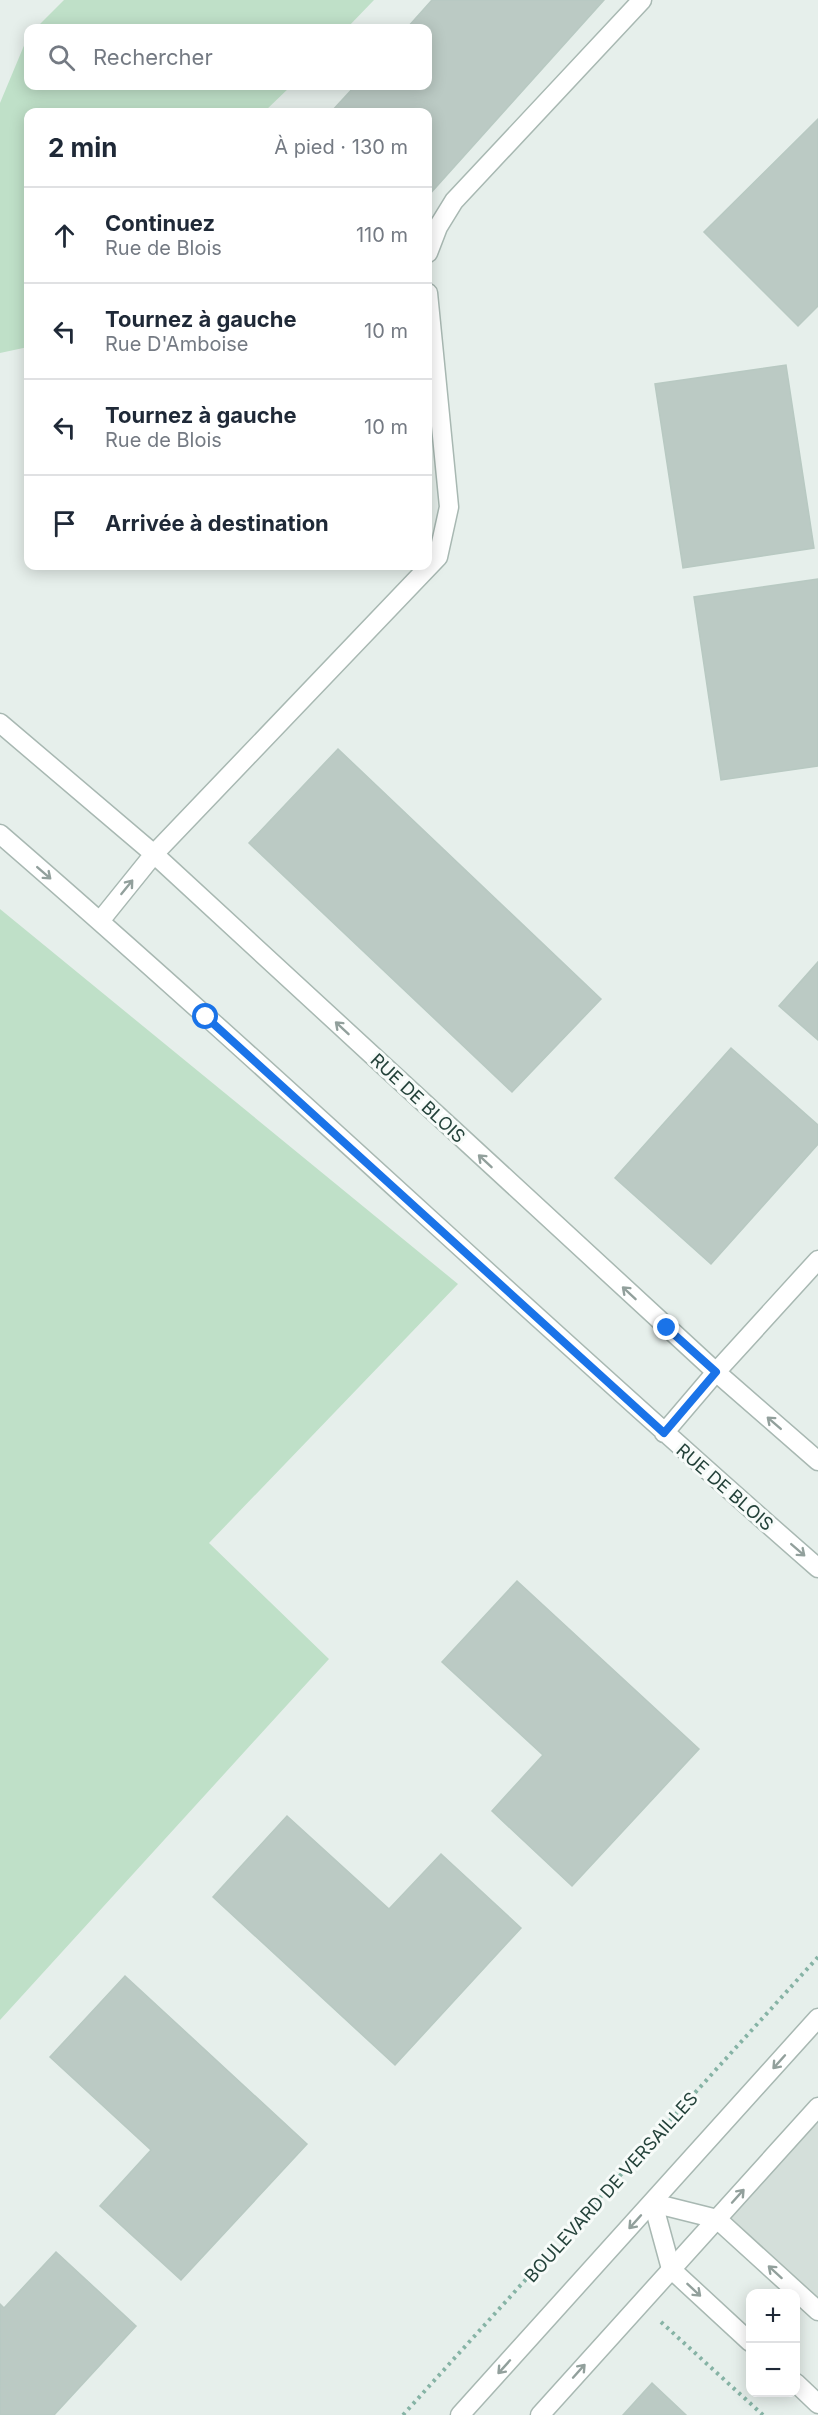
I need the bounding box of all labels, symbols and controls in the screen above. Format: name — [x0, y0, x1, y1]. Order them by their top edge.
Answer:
search box — [24, 24, 432, 90]
icon: search — [45, 41, 78, 74]
text: Rechercher — [93, 44, 213, 70]
text: 2 min — [48, 132, 118, 163]
text: À pied · 130 m — [274, 135, 408, 159]
text: Continuez — [105, 210, 215, 236]
icon: ahead — [48, 219, 81, 252]
text: 110 m — [356, 223, 408, 247]
text: Rue de Blois — [105, 236, 222, 260]
text: Tournez à gauche — [105, 306, 297, 332]
icon: left — [48, 315, 81, 348]
text: 10 m — [364, 319, 408, 343]
text: Rue D'Amboise — [105, 332, 248, 356]
text: Tournez à gauche — [105, 402, 297, 428]
icon: left — [48, 411, 81, 444]
text: 10 m — [364, 415, 408, 439]
text: Rue de Blois — [105, 428, 222, 452]
icon: arrive — [48, 507, 81, 540]
text: Arrivée à destination — [105, 510, 329, 536]
one-way arrow — [36, 866, 52, 879]
one-way arrow — [120, 880, 133, 896]
route start — [192, 1003, 218, 1029]
one-way arrow — [335, 1021, 350, 1035]
street label: RUE DE BLOIS — [366, 1049, 470, 1147]
one-way arrow — [478, 1154, 493, 1168]
one-way arrow — [621, 1285, 636, 1300]
route end — [653, 1314, 679, 1340]
one-way arrow — [767, 1416, 782, 1430]
street label: RUE DE BLOIS — [672, 1439, 778, 1535]
one-way arrow — [790, 1544, 806, 1557]
one-way arrow — [772, 2054, 786, 2069]
street label: BOULEVARD DE VERSAILLES — [520, 2088, 702, 2286]
one-way arrow — [731, 2188, 745, 2203]
one-way arrow — [628, 2215, 642, 2230]
one-way arrow — [768, 2265, 783, 2279]
one-way arrow — [687, 2283, 702, 2298]
map controls — [746, 2289, 800, 2397]
button: + — [746, 2289, 800, 2343]
button: − — [746, 2343, 800, 2397]
one-way arrow — [497, 2359, 511, 2374]
one-way arrow — [572, 2364, 586, 2379]

